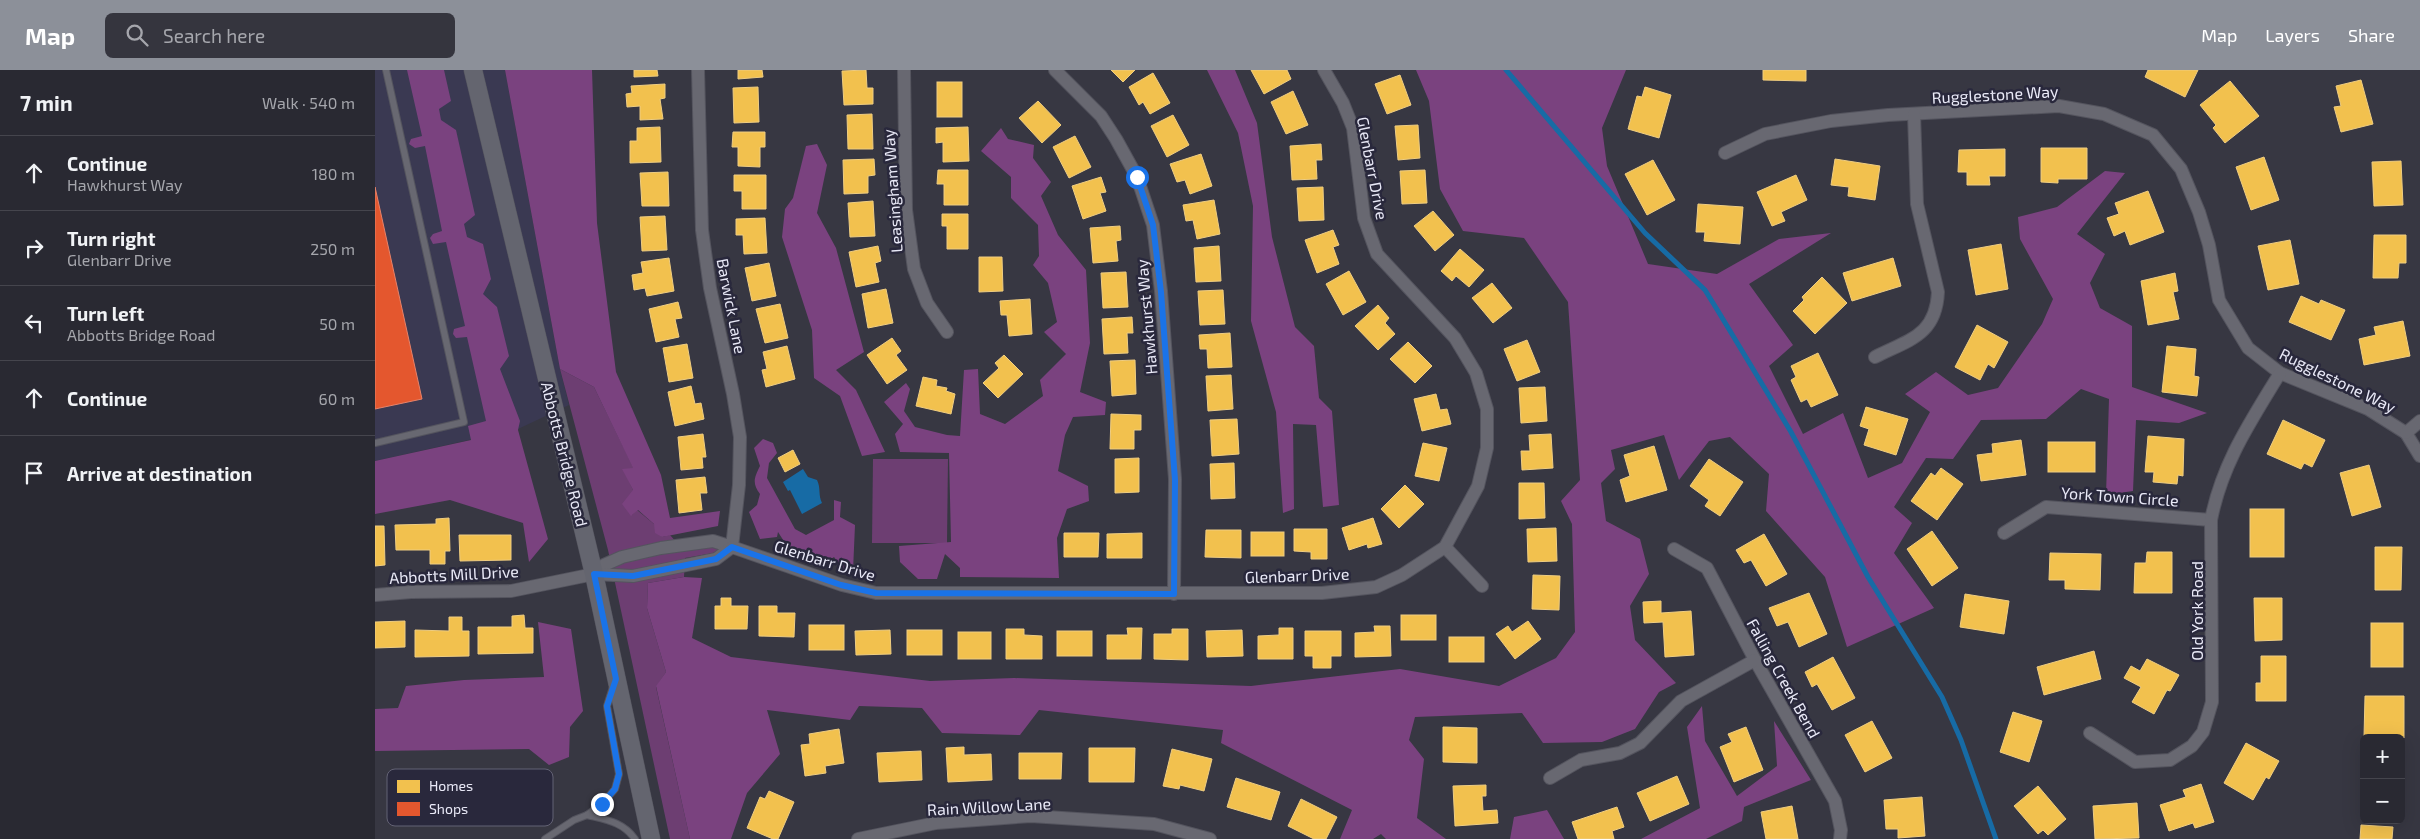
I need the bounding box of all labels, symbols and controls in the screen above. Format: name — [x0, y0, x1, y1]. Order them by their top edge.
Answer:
search box — [105, 13, 455, 58]
text: Map — [25, 21, 75, 50]
icon: search — [123, 21, 151, 49]
text: Search here — [163, 24, 265, 47]
text: Map — [2201, 24, 2237, 46]
text: Layers — [2265, 24, 2320, 46]
text: Share — [2348, 24, 2395, 46]
street label: Rugglestone Way — [1931, 81, 2059, 107]
text: 7 min — [20, 90, 73, 115]
text: Walk · 540 m — [262, 93, 355, 112]
street label: Glenbarr Drive — [1354, 115, 1392, 221]
street label: Leasingham Way — [878, 128, 906, 253]
text: Continue — [67, 152, 147, 175]
icon: ahead — [20, 159, 48, 187]
text: 180 m — [312, 164, 355, 183]
route start — [1126, 166, 1149, 189]
text: Hawkhurst Way — [67, 175, 182, 194]
text: Turn right — [67, 227, 155, 250]
icon: right — [20, 234, 48, 262]
text: 250 m — [310, 239, 355, 258]
text: Glenbarr Drive — [67, 250, 172, 269]
street label: Barwick Lane — [713, 257, 751, 355]
street label: Hawkhurst Way — [1131, 258, 1160, 375]
text: Turn left — [67, 302, 144, 325]
icon: left — [20, 309, 48, 337]
text: 50 m — [319, 314, 355, 333]
text: Abbotts Bridge Road — [67, 325, 216, 344]
street label: Rugglestone Way — [2277, 344, 2400, 417]
street label: Abbotts Bridge Road — [538, 380, 592, 528]
icon: ahead — [20, 384, 48, 412]
text: Continue — [67, 387, 147, 410]
text: 60 m — [319, 389, 355, 408]
icon: arrive — [20, 459, 48, 487]
text: Arrive at destination — [67, 462, 252, 485]
street label: York Town Circle — [2061, 482, 2179, 510]
street label: Glenbarr Drive — [772, 536, 878, 584]
street label: Abbotts Mill Drive — [389, 561, 519, 587]
street label: Old York Road — [2187, 561, 2206, 661]
street label: Glenbarr Drive — [1244, 564, 1350, 586]
street label: Falling Creek Bend — [1743, 615, 1825, 741]
map controls — [2360, 734, 2405, 824]
button: + — [2360, 734, 2405, 779]
legend — [387, 769, 553, 826]
text: Homes — [429, 777, 473, 794]
button: − — [2360, 779, 2405, 824]
route end — [591, 793, 614, 816]
street label: Rain Willow Lane — [926, 793, 1052, 819]
text: Shops — [429, 800, 468, 817]

